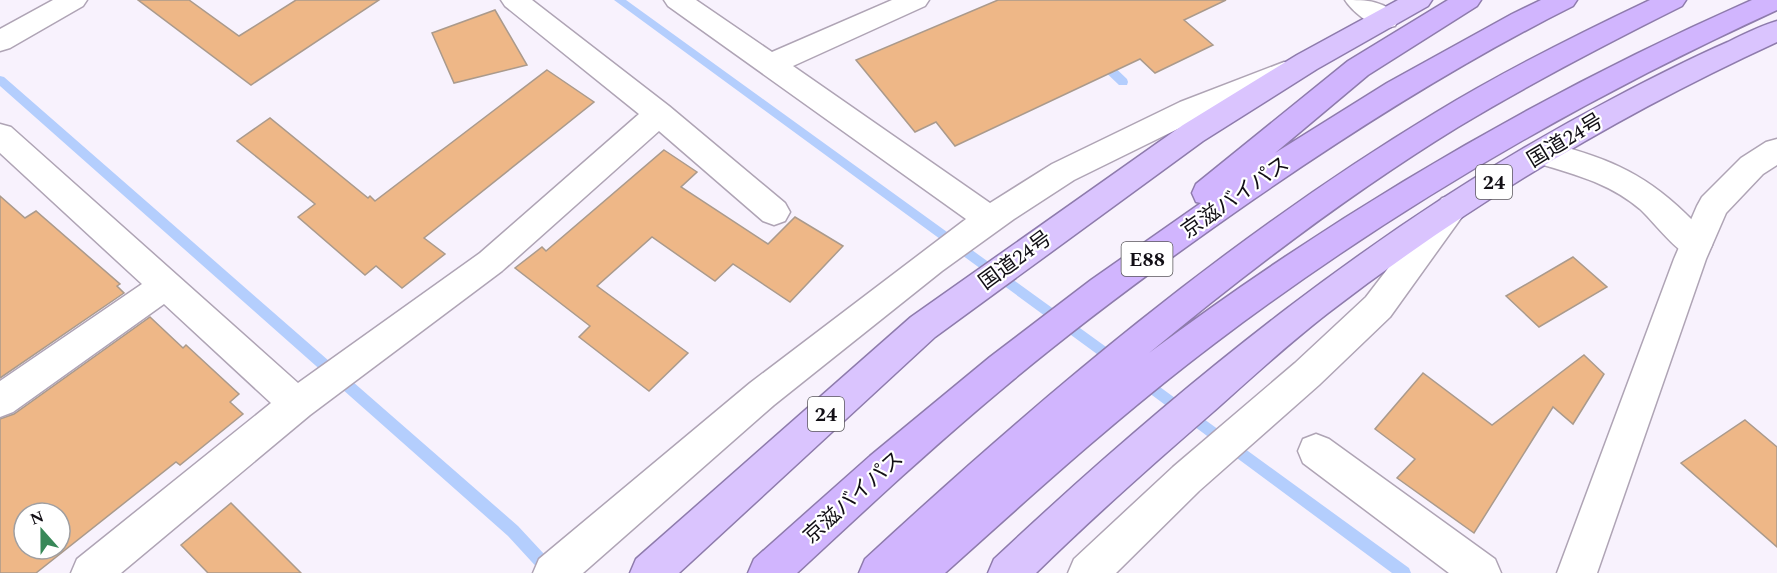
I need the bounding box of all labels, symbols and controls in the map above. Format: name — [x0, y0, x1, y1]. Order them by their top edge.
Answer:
street label: 国道24号 — [1521, 106, 1610, 176]
street label: 京滋バイパス — [1175, 149, 1296, 247]
road number: 24 — [1476, 165, 1512, 199]
street label: 国道24号 — [972, 223, 1059, 298]
road number: E88 — [1122, 242, 1172, 276]
road number: 24 — [808, 397, 844, 431]
street label: 京滋バイパス — [796, 444, 911, 552]
north arrow — [12, 501, 72, 561]
text: N — [27, 504, 47, 531]

